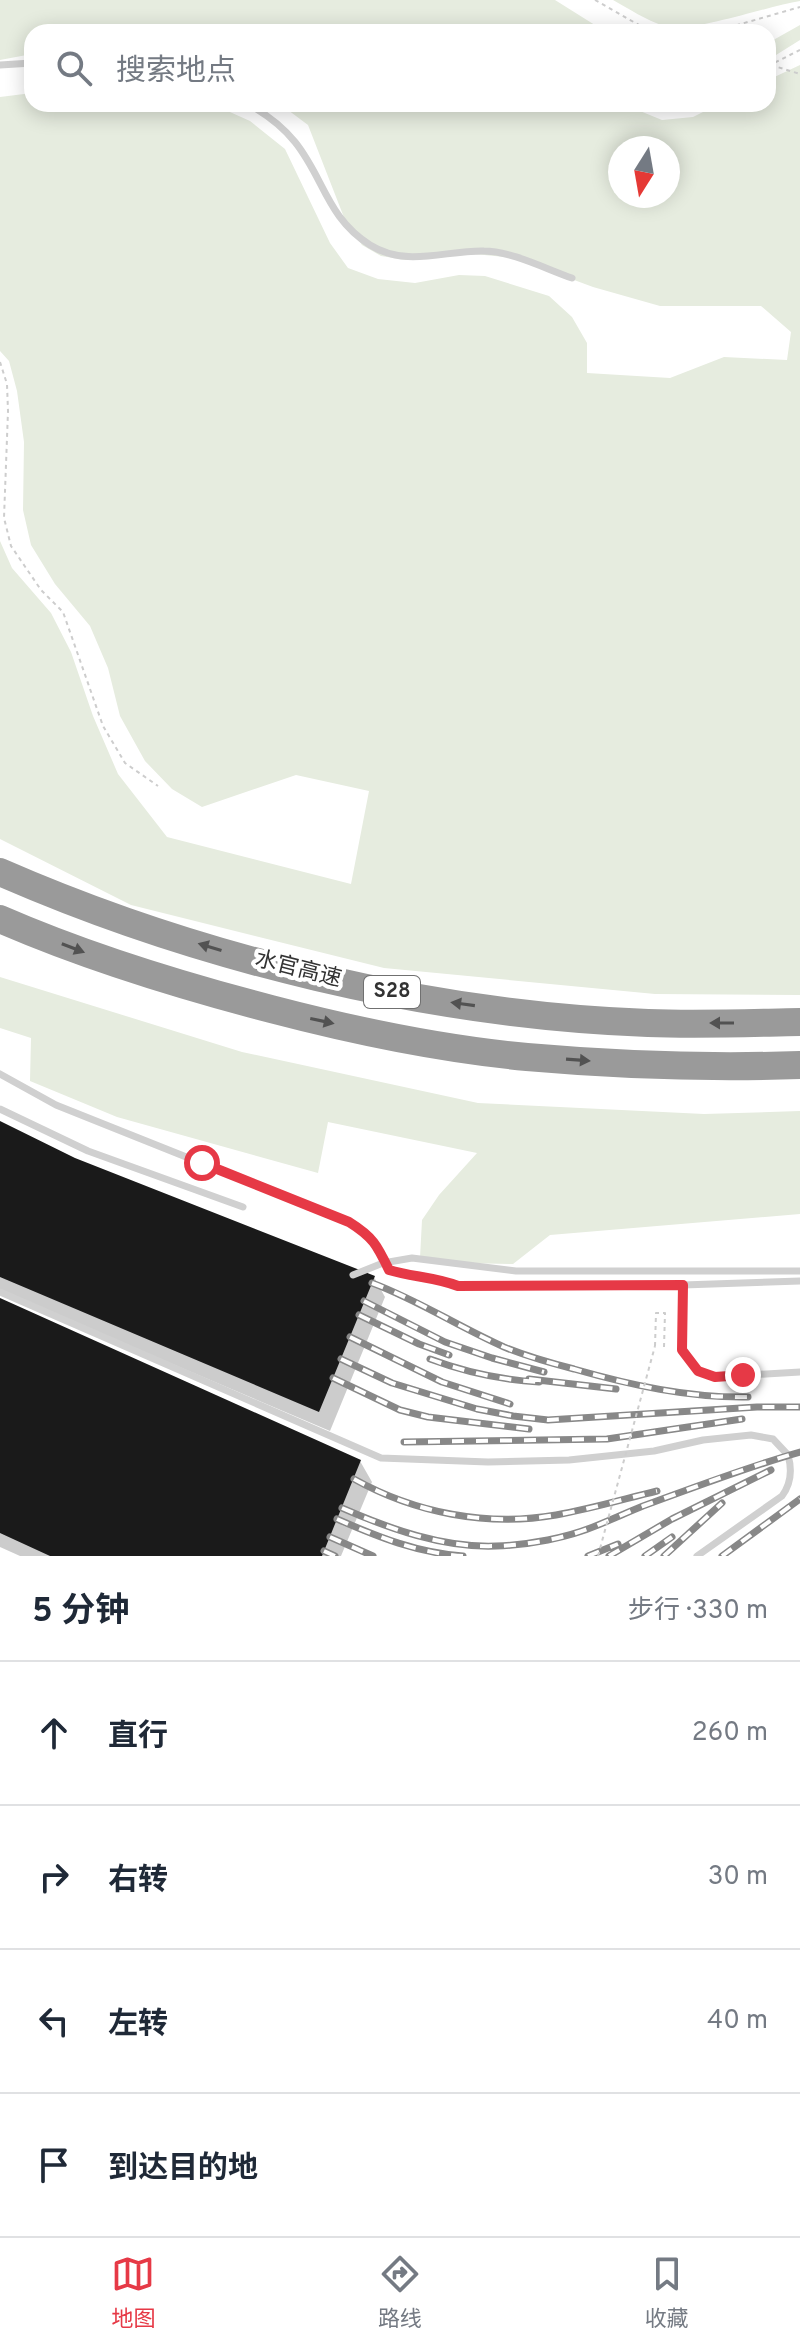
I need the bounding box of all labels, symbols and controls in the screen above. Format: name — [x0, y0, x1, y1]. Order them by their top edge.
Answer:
search box — [24, 24, 776, 112]
icon: search — [52, 46, 96, 90]
text: 搜索地点 — [116, 54, 236, 91]
north arrow — [608, 136, 680, 208]
one-way arrow — [197, 940, 221, 953]
one-way arrow — [61, 942, 85, 955]
street label: 水官高速 — [252, 946, 344, 994]
road number: S28 — [364, 976, 420, 1008]
one-way arrow — [450, 997, 475, 1010]
one-way arrow — [309, 1016, 334, 1028]
one-way arrow — [709, 1017, 734, 1029]
one-way arrow — [566, 1054, 591, 1067]
route start — [184, 1145, 220, 1181]
route end — [725, 1357, 761, 1393]
text: 5 分钟 — [32, 1591, 129, 1634]
text: 步行 · 330 m — [628, 1595, 768, 1628]
icon: ahead — [32, 1711, 76, 1755]
text: 260 m — [692, 1717, 768, 1750]
text: 直行 — [108, 1719, 168, 1756]
icon: right — [32, 1855, 76, 1899]
text: 30 m — [708, 1861, 768, 1894]
text: 右转 — [108, 1863, 168, 1900]
icon: left — [32, 1999, 76, 2043]
text: 40 m — [707, 2005, 768, 2038]
text: 左转 — [108, 2007, 168, 2044]
icon: arrive — [32, 2143, 76, 2187]
text: 到达目的地 — [108, 2151, 258, 2188]
tab: 地图 — [111, 2252, 155, 2334]
tab: 路线 — [378, 2252, 422, 2334]
tab: 收藏 — [645, 2252, 689, 2334]

